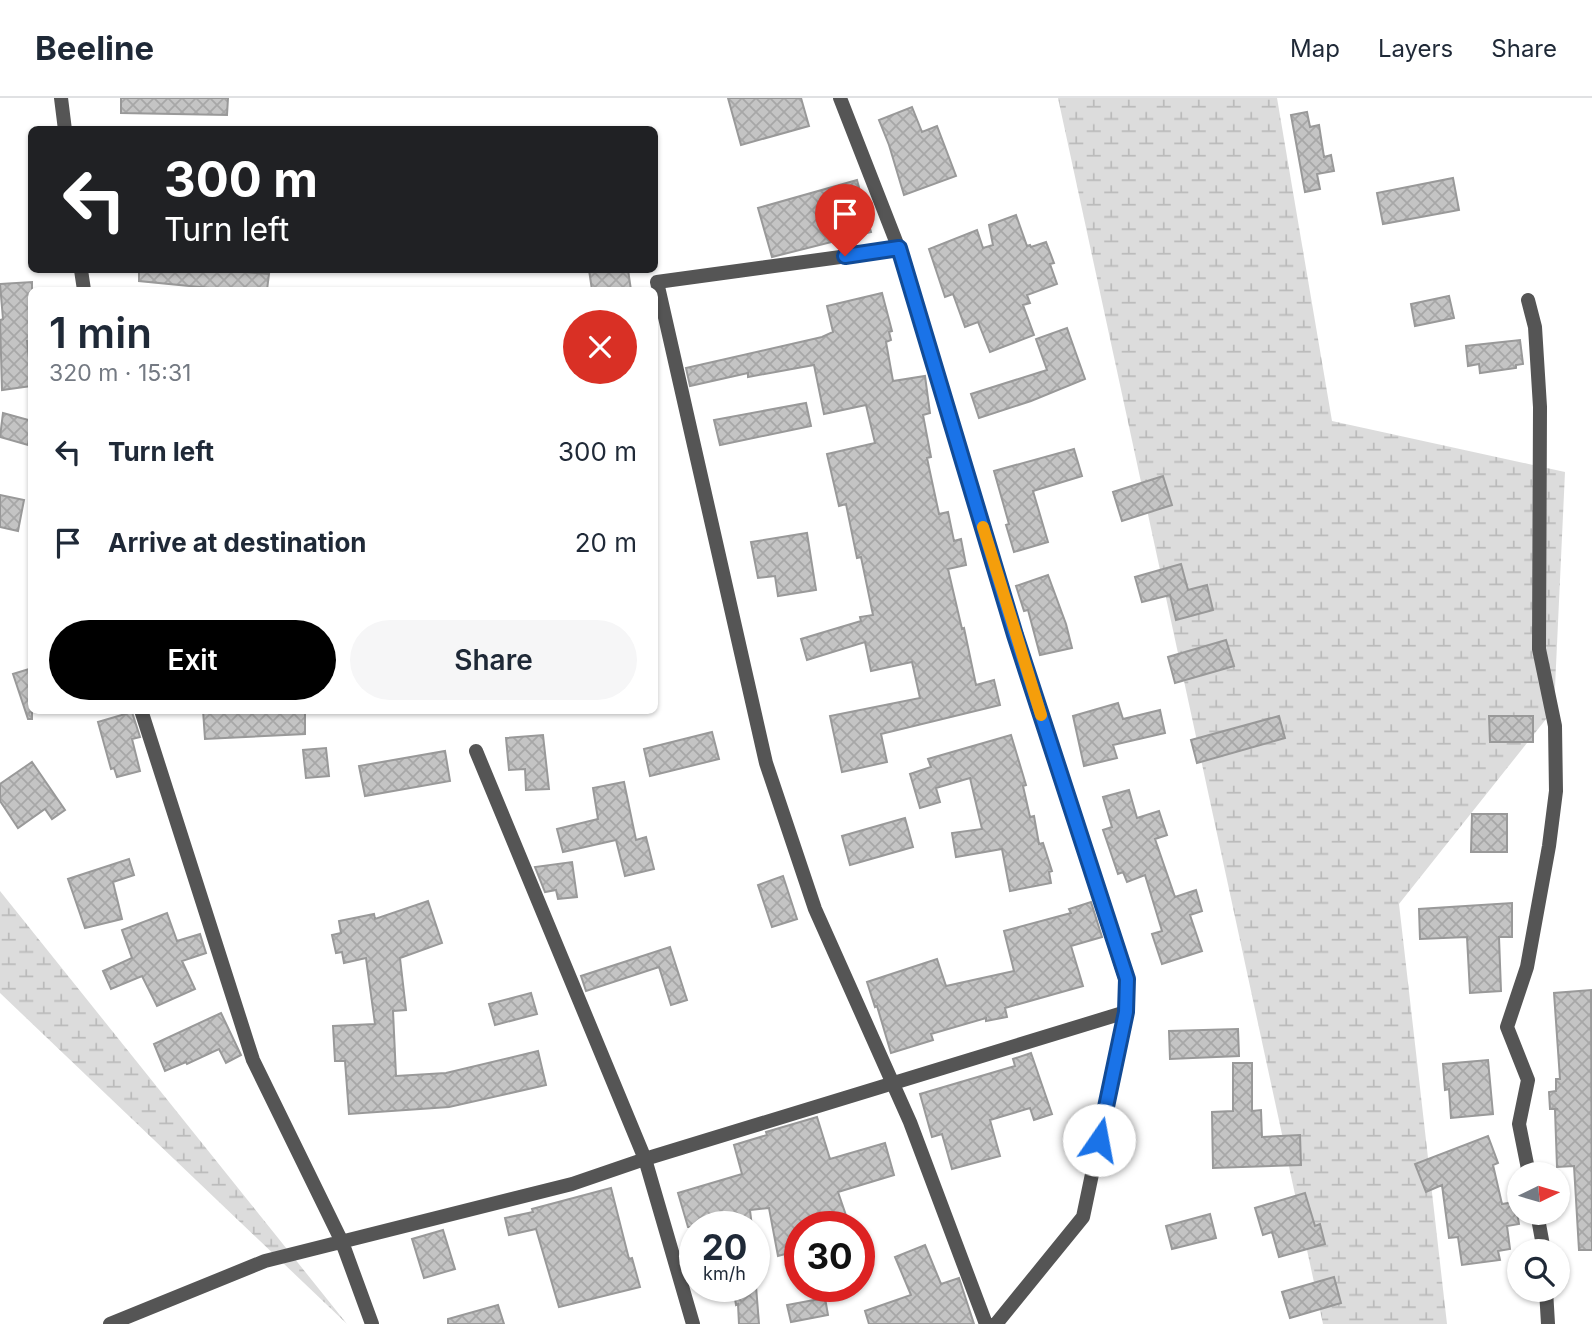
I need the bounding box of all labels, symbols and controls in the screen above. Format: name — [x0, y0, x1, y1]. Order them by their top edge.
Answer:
text: Beeline — [35, 28, 154, 68]
text: Map — [1290, 34, 1340, 63]
text: Layers — [1378, 34, 1453, 63]
text: Share — [1491, 34, 1557, 63]
text: 300 m — [164, 150, 318, 209]
icon: left — [49, 154, 140, 245]
pin — [815, 184, 875, 256]
icon: arrive — [826, 195, 864, 233]
text: Turn left — [164, 210, 289, 249]
text: 1 min — [49, 307, 152, 358]
button: close — [563, 310, 637, 384]
text: 320 m · 15:31 — [49, 359, 191, 387]
icon: left — [49, 433, 87, 471]
text: Turn left — [108, 436, 214, 467]
text: 300 m — [558, 436, 637, 467]
icon: arrive — [49, 524, 87, 562]
text: Arrive at destination — [108, 527, 367, 558]
text: 20 m — [575, 527, 637, 558]
button: Exit — [49, 620, 336, 700]
button: Share — [350, 620, 637, 700]
position arrow — [1062, 1103, 1136, 1177]
north arrow — [1507, 1162, 1570, 1225]
map controls — [1507, 1162, 1570, 1302]
speed limit sign: 30 — [784, 1211, 875, 1302]
text: 20 — [702, 1226, 747, 1268]
button: search — [1507, 1239, 1570, 1302]
text: km/h — [703, 1263, 746, 1284]

